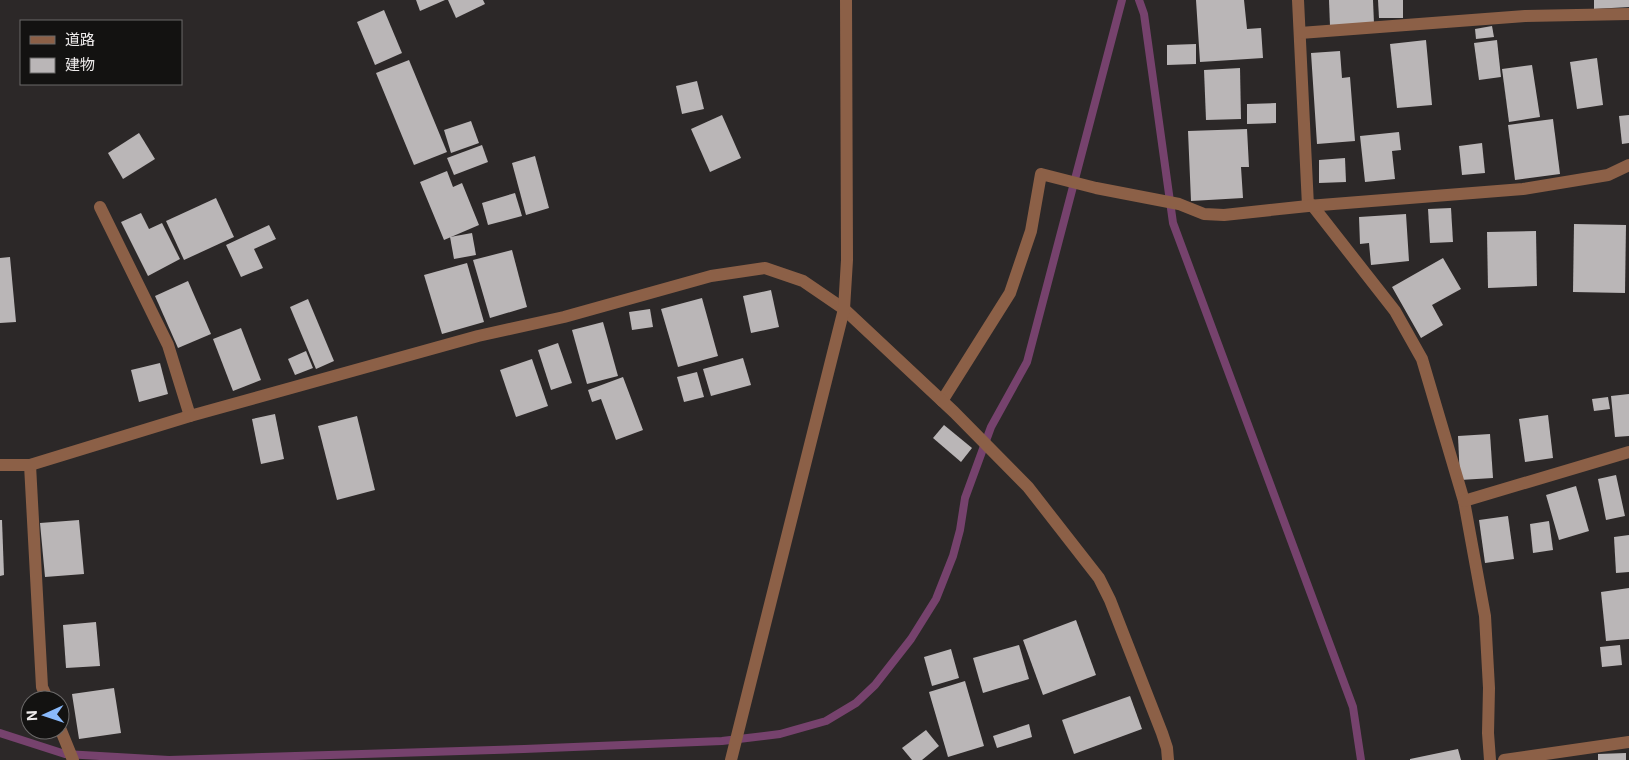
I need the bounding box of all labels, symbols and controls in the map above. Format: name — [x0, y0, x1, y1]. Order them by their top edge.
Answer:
legend — [20, 20, 182, 85]
text: 道路 — [65, 30, 95, 49]
text: 建物 — [65, 55, 95, 74]
north arrow — [20, 690, 70, 740]
text: N — [23, 710, 40, 721]

